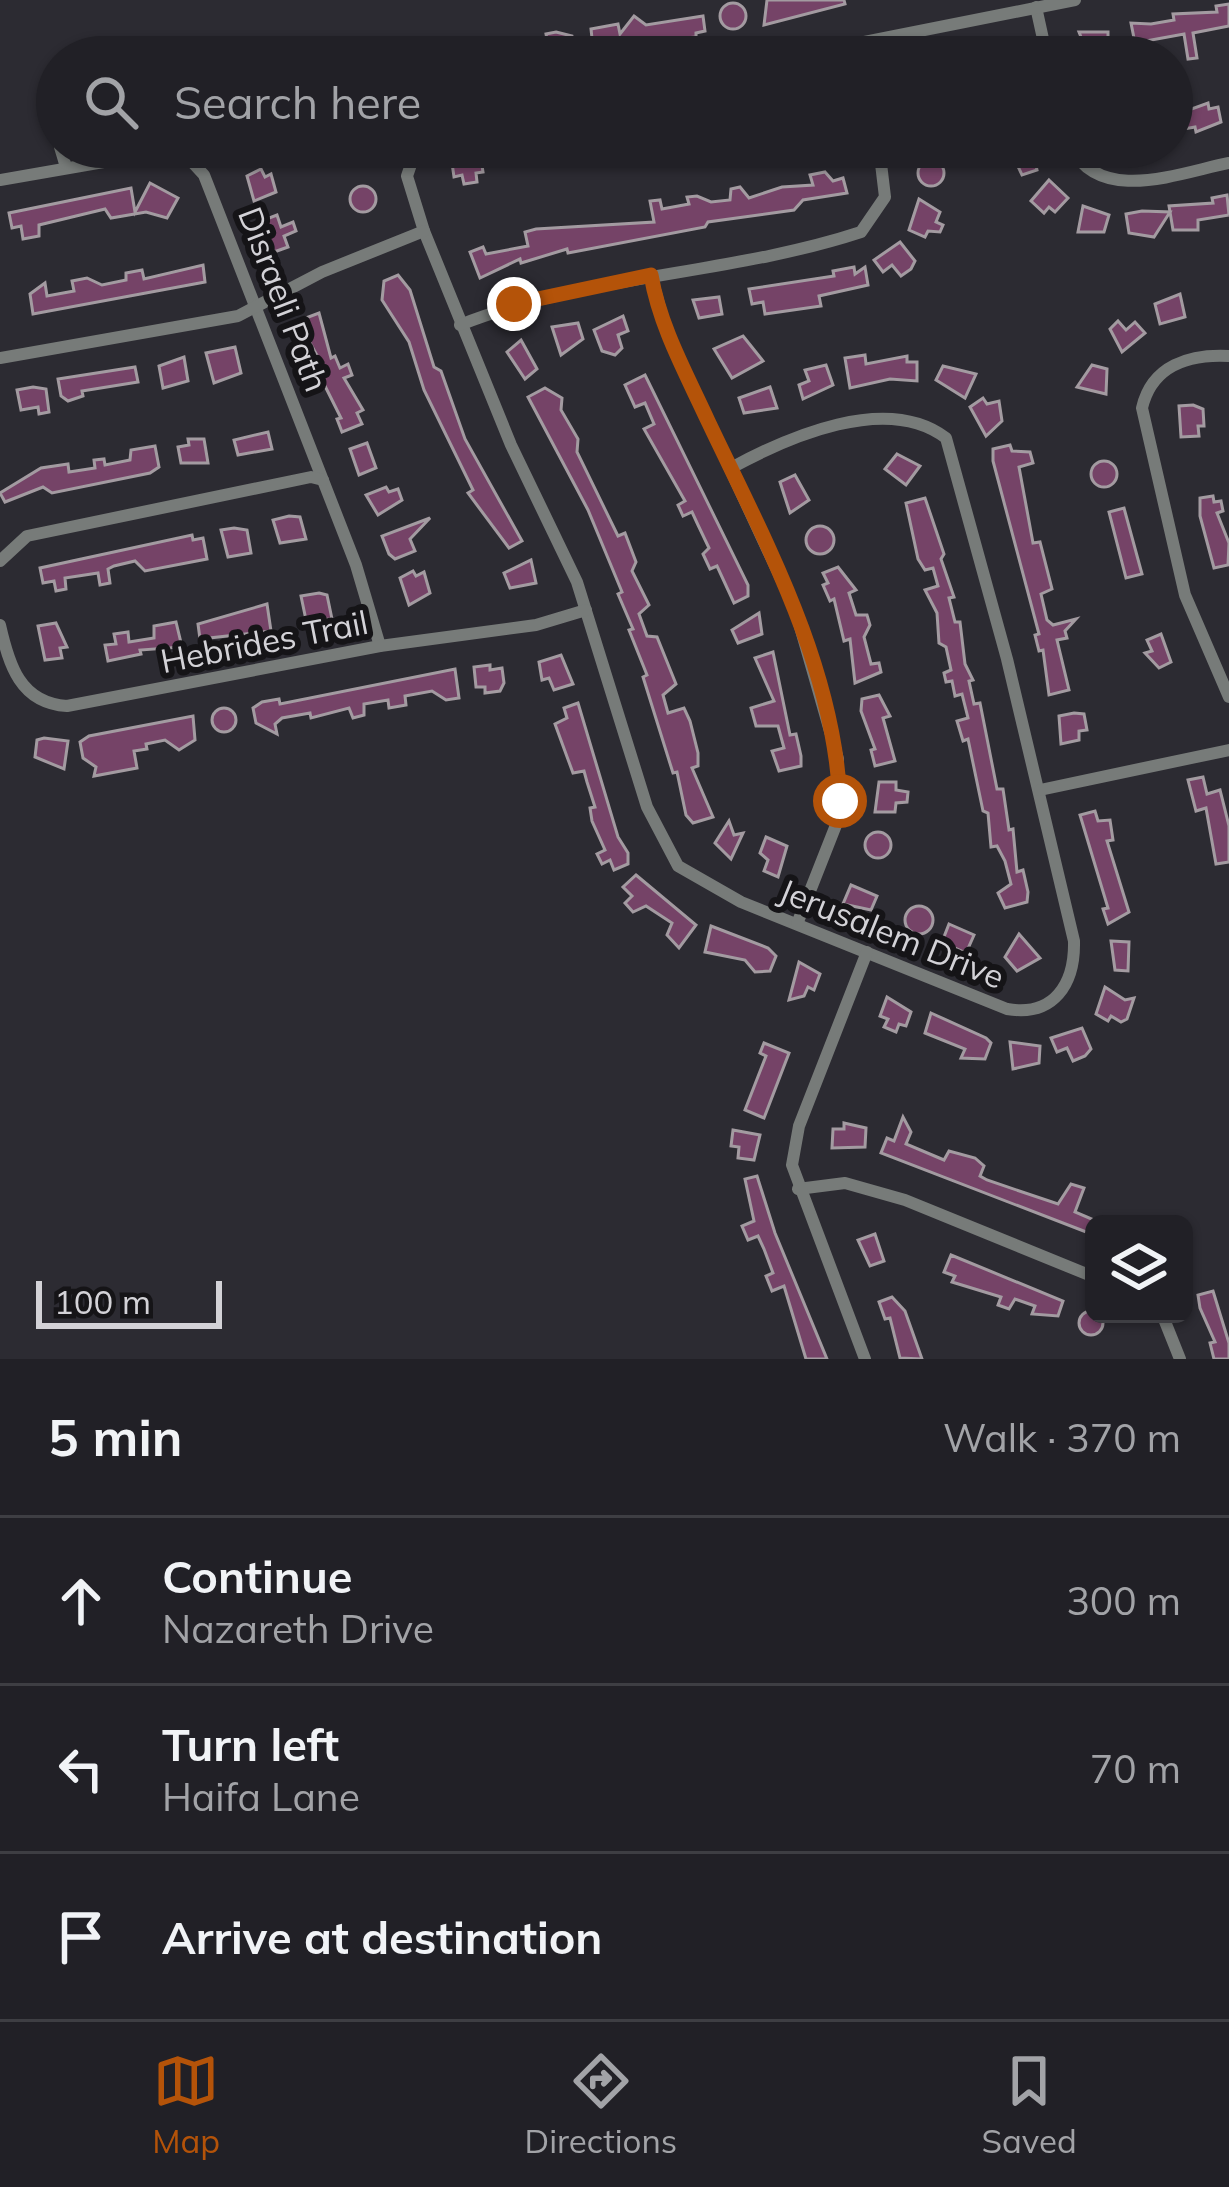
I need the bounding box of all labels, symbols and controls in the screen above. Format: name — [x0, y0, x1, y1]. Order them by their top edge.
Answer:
search box — [36, 36, 1193, 168]
icon: search — [78, 69, 144, 135]
text: Search here — [174, 74, 421, 130]
street label: Disraeli Path — [230, 201, 338, 397]
route end — [487, 277, 541, 331]
street label: Hebrides Trail — [157, 601, 371, 681]
route start — [813, 774, 867, 828]
street label: Jerusalem Drive — [773, 869, 1011, 997]
map controls — [1085, 1215, 1193, 1323]
button: layers — [1085, 1215, 1193, 1323]
scale bar — [36, 1275, 222, 1328]
text: 100 m — [54, 1281, 151, 1322]
text: 5 min — [48, 1405, 183, 1469]
text: Walk · 370 m — [943, 1413, 1181, 1462]
text: Continue — [162, 1548, 352, 1604]
icon: ahead — [48, 1568, 114, 1634]
text: 300 m — [1066, 1576, 1181, 1625]
text: Nazareth Drive — [162, 1604, 434, 1653]
text: Turn left — [162, 1716, 339, 1772]
icon: left — [48, 1736, 114, 1802]
text: 70 m — [1090, 1744, 1181, 1793]
text: Haifa Lane — [162, 1772, 360, 1821]
icon: arrive — [48, 1904, 114, 1970]
text: Arrive at destination — [162, 1909, 602, 1965]
tab: Map — [152, 2048, 220, 2161]
tab: Directions — [525, 2048, 677, 2161]
tab: Saved — [982, 2048, 1077, 2161]

